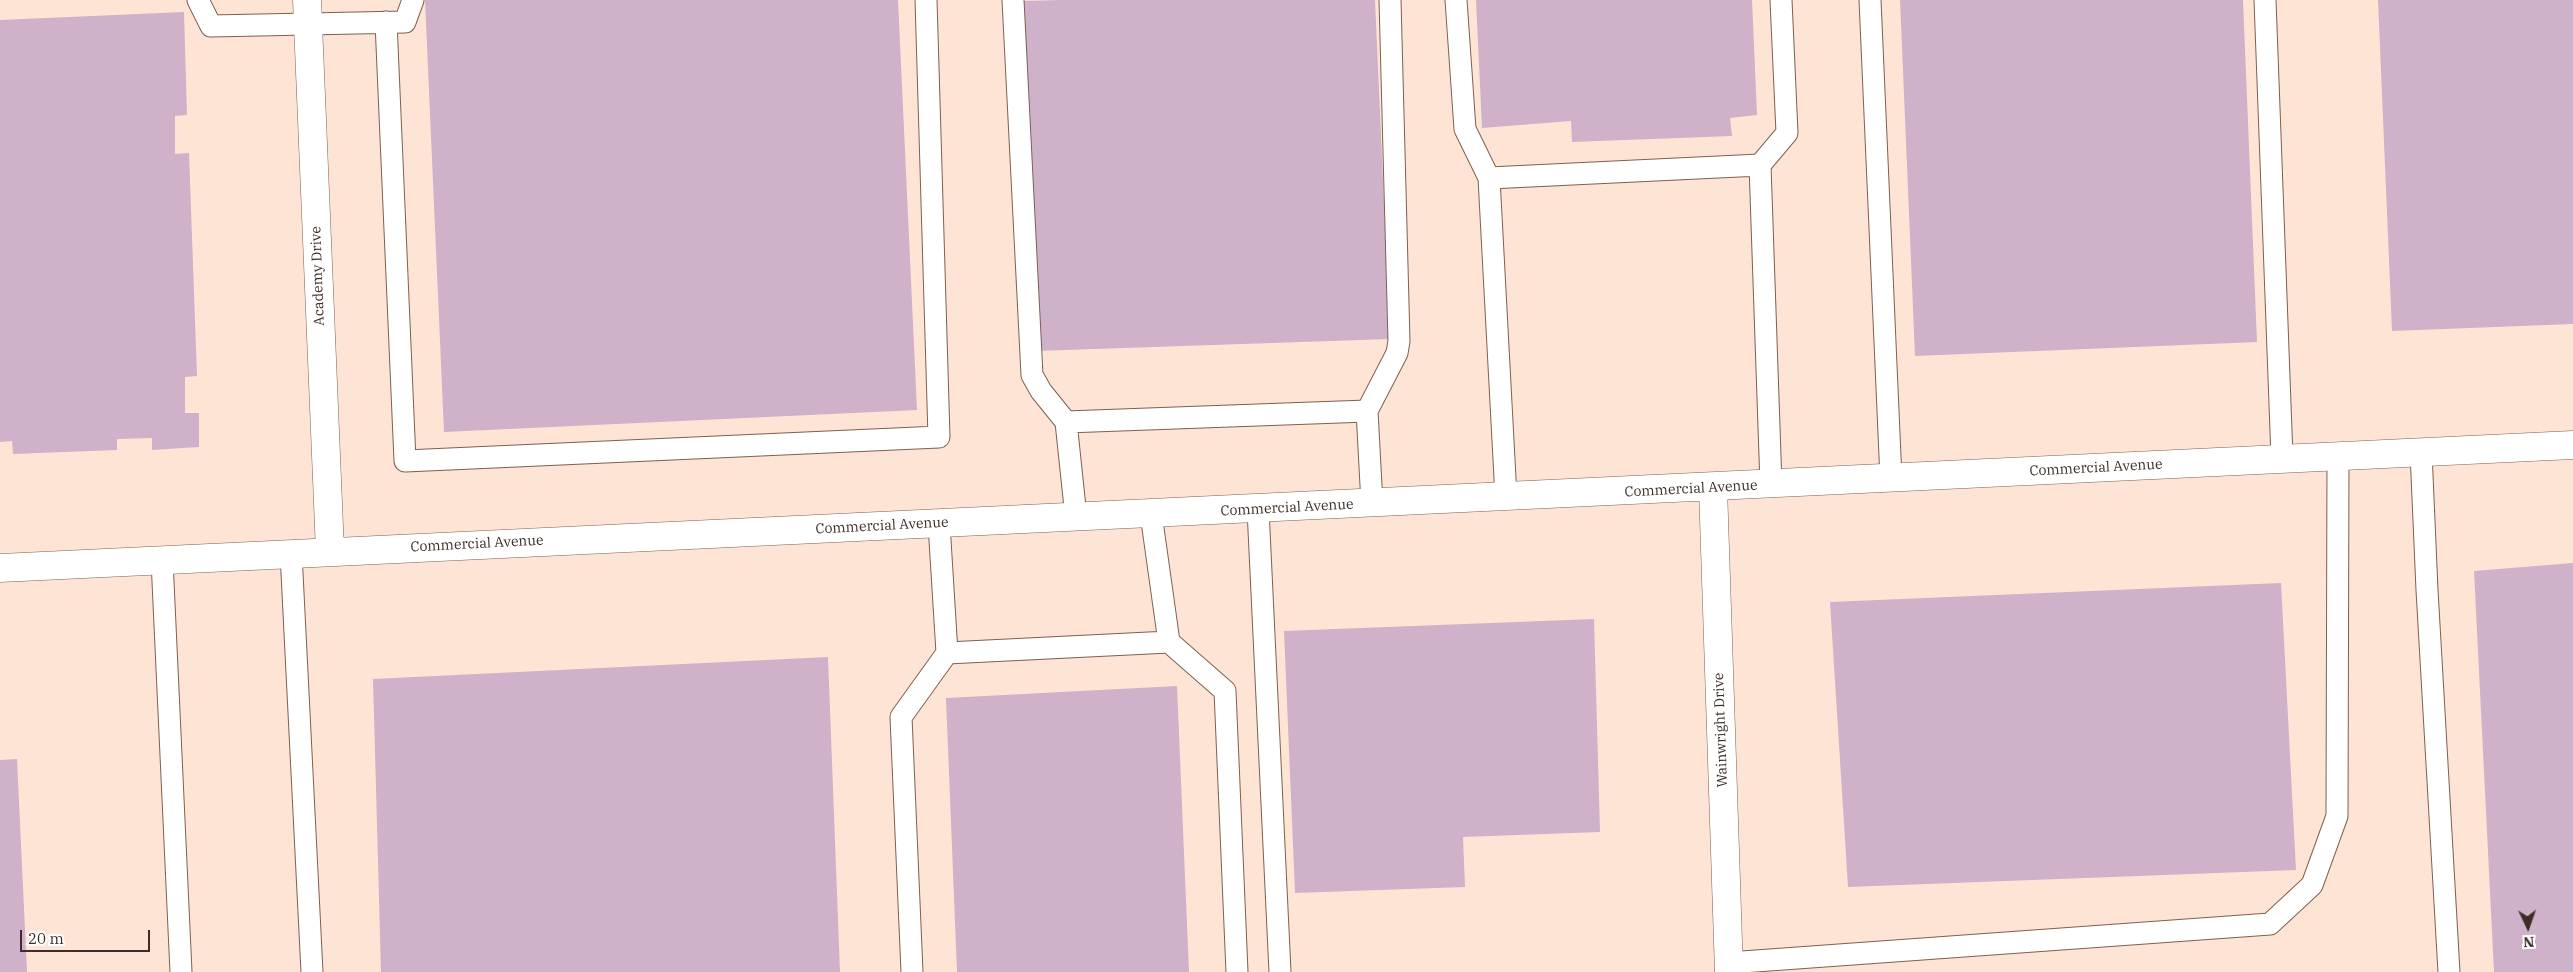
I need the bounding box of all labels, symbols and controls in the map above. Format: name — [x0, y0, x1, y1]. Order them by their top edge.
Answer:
street label: Academy Drive — [308, 226, 328, 326]
street label: Commercial Avenue — [2029, 456, 2163, 480]
street label: Commercial Avenue — [1624, 477, 1758, 501]
street label: Commercial Avenue — [1220, 496, 1354, 520]
street label: Commercial Avenue — [815, 514, 949, 538]
street label: Commercial Avenue — [410, 532, 544, 556]
street label: Wainwright Drive — [1711, 672, 1731, 788]
north arrow — [2503, 902, 2553, 952]
scale bar — [22, 920, 152, 952]
text: 20 m — [28, 929, 64, 948]
text: N — [2523, 933, 2535, 951]

